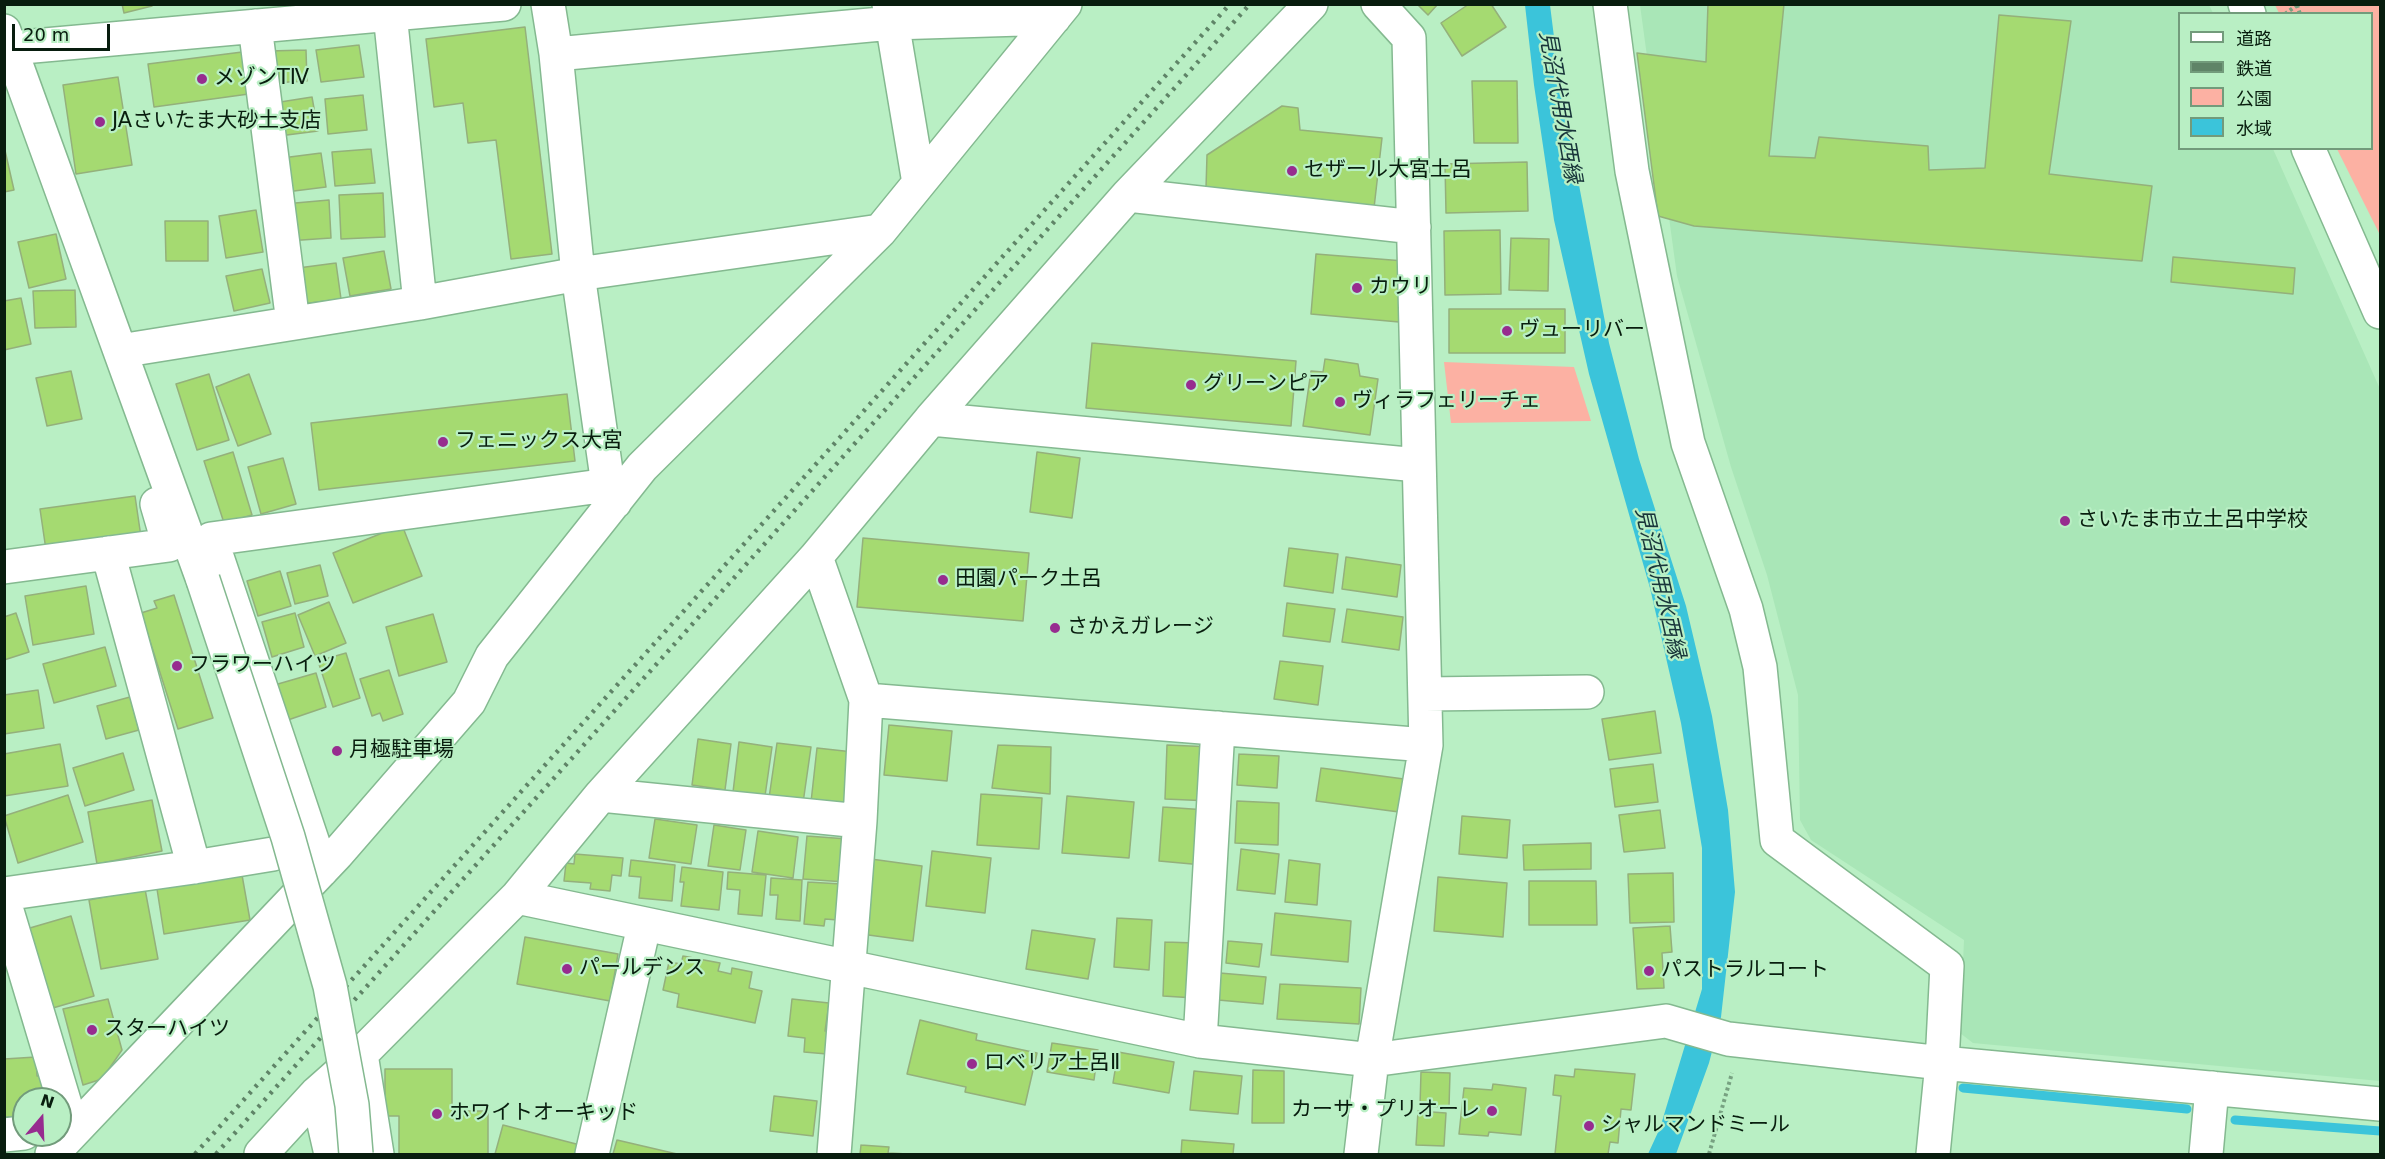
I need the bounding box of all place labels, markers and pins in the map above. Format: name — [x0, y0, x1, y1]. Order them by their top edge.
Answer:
place label: メゾンTⅣ — [214, 66, 309, 92]
marker: メゾンTⅣ — [195, 72, 209, 86]
place label: JAさいたま大砂土支店 — [112, 109, 321, 135]
marker: JAさいたま大砂土支店 — [93, 115, 107, 129]
place label: セザール大宮土呂 — [1304, 158, 1472, 184]
marker: セザール大宮土呂 — [1285, 164, 1299, 178]
place label: カウリ — [1369, 275, 1432, 301]
marker: カウリ — [1350, 281, 1364, 295]
place label: ヴューリバー — [1519, 318, 1645, 344]
marker: ヴューリバー — [1500, 324, 1514, 338]
place label: グリーンピア — [1203, 372, 1329, 398]
marker: グリーンピア — [1184, 378, 1198, 392]
place label: ヴィラフェリーチェ — [1352, 389, 1541, 415]
marker: ヴィラフェリーチェ — [1333, 395, 1347, 409]
place label: フェニックス大宮 — [455, 429, 623, 455]
marker: フェニックス大宮 — [436, 435, 450, 449]
place label: さいたま市立土呂中学校 — [2077, 508, 2308, 534]
marker: さいたま市立土呂中学校 — [2058, 514, 2072, 528]
place label: 田園パーク土呂 — [955, 567, 1102, 593]
marker: 田園パーク土呂 — [936, 573, 950, 587]
place label: さかえガレージ — [1067, 615, 1214, 641]
marker: さかえガレージ — [1048, 621, 1062, 635]
place label: フラワーハイツ — [189, 653, 336, 679]
marker: フラワーハイツ — [170, 659, 184, 673]
place label: 月極駐車場 — [349, 738, 454, 764]
marker: 月極駐車場 — [330, 744, 344, 758]
place label: パールデンス — [579, 956, 705, 982]
place label: パストラルコート — [1661, 958, 1829, 984]
marker: パールデンス — [560, 962, 574, 976]
marker: パストラルコート — [1642, 964, 1656, 978]
place label: スターハイツ — [104, 1017, 230, 1043]
marker: スターハイツ — [85, 1023, 99, 1037]
place label: ロベリア土呂Ⅱ — [984, 1051, 1120, 1077]
marker: ロベリア土呂Ⅱ — [965, 1057, 979, 1071]
place label: カーサ・プリオーレ — [1291, 1098, 1480, 1124]
place label: ホワイトオーキッド — [449, 1101, 638, 1127]
marker: カーサ・プリオーレ — [1485, 1104, 1499, 1118]
marker: ホワイトオーキッド — [430, 1107, 444, 1121]
place label: シャルマンドミール — [1601, 1113, 1790, 1139]
marker: シャルマンドミール — [1582, 1119, 1596, 1133]

